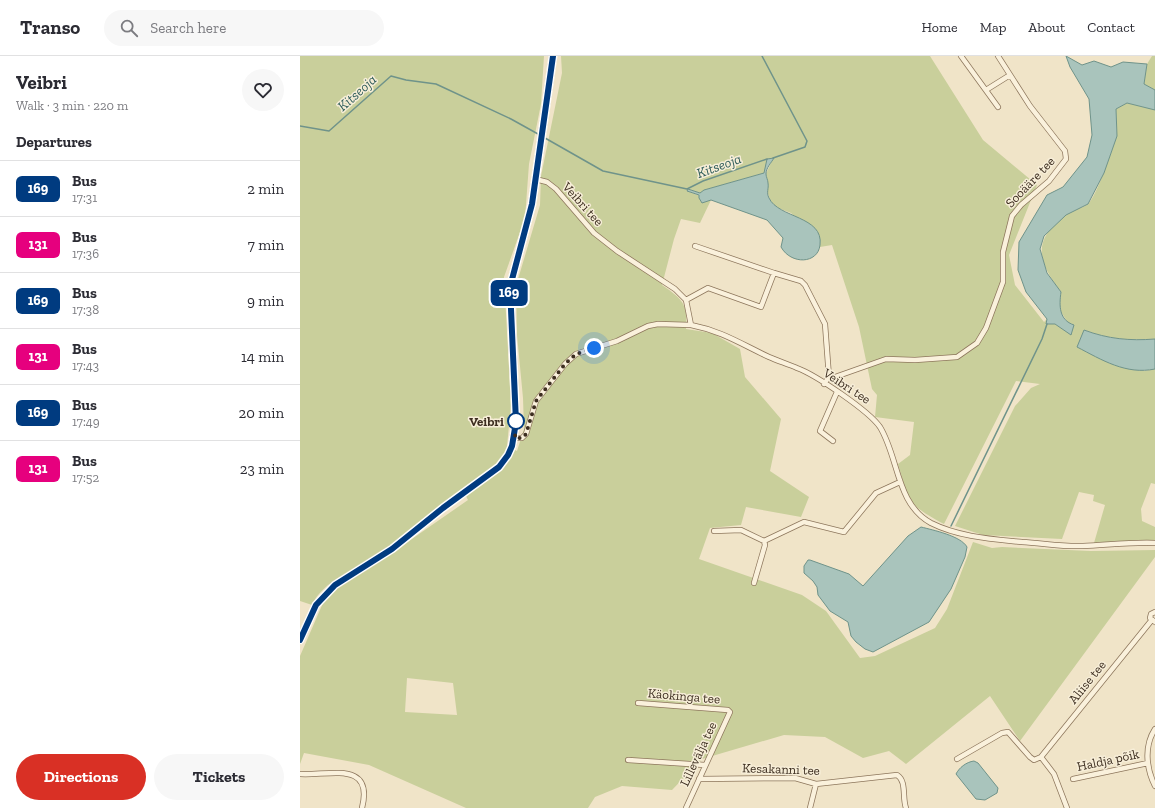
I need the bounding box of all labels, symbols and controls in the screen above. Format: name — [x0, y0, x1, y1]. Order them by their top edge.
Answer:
search box — [104, 10, 384, 46]
text: Transo — [20, 16, 80, 39]
icon: search — [118, 17, 140, 39]
text: Search here — [150, 19, 226, 37]
text: Home — [922, 19, 958, 36]
text: Map — [980, 19, 1006, 36]
text: About — [1028, 19, 1065, 36]
text: Contact — [1087, 19, 1135, 36]
button: heart — [242, 69, 284, 111]
text: Veibri — [16, 71, 67, 94]
water label: Kitseoja — [334, 71, 380, 115]
text: Walk · 3 min · 220 m — [16, 98, 128, 113]
text: Departures — [16, 133, 92, 151]
water label: Kitseoja — [694, 150, 744, 182]
street label: Sooääre tee — [1002, 154, 1058, 210]
text: Bus — [72, 172, 97, 190]
street label: Veibri tee — [559, 178, 606, 229]
text: 169 — [28, 180, 48, 197]
text: 2 min — [247, 180, 284, 198]
text: 17:31 — [72, 190, 97, 205]
text: Bus — [72, 228, 97, 246]
text: 131 — [29, 236, 47, 253]
text: 7 min — [248, 236, 284, 254]
text: 17:36 — [72, 246, 99, 261]
line badge: 169 — [486, 280, 532, 306]
text: Bus — [72, 284, 97, 302]
text: 169 — [499, 284, 519, 301]
text: 169 — [28, 292, 48, 309]
text: 9 min — [247, 292, 284, 310]
text: 17:38 — [72, 302, 99, 317]
your location — [584, 338, 604, 358]
text: Bus — [72, 340, 97, 358]
text: 131 — [29, 348, 47, 365]
text: 14 min — [241, 348, 284, 366]
text: 17:43 — [72, 358, 99, 373]
street label: Veibri tee — [820, 365, 873, 407]
text: Bus — [72, 396, 97, 414]
text: 169 — [28, 404, 48, 421]
text: 20 min — [238, 404, 284, 422]
marker: Veibri — [507, 412, 525, 430]
text: 17:49 — [72, 414, 100, 429]
place label: Veibri — [469, 414, 504, 429]
text: Bus — [72, 452, 97, 470]
text: 131 — [29, 460, 47, 477]
text: 23 min — [240, 460, 284, 478]
text: 17:52 — [72, 470, 99, 485]
street label: Aliise tee — [1065, 657, 1109, 707]
street label: Käokinga tee — [647, 685, 721, 707]
street label: Lillevälja tee — [677, 719, 720, 789]
street label: Haldja põik — [1075, 746, 1141, 775]
button: Directions — [16, 754, 146, 800]
button: Tickets — [154, 754, 284, 800]
street label: Kesakanni tee — [742, 760, 820, 778]

